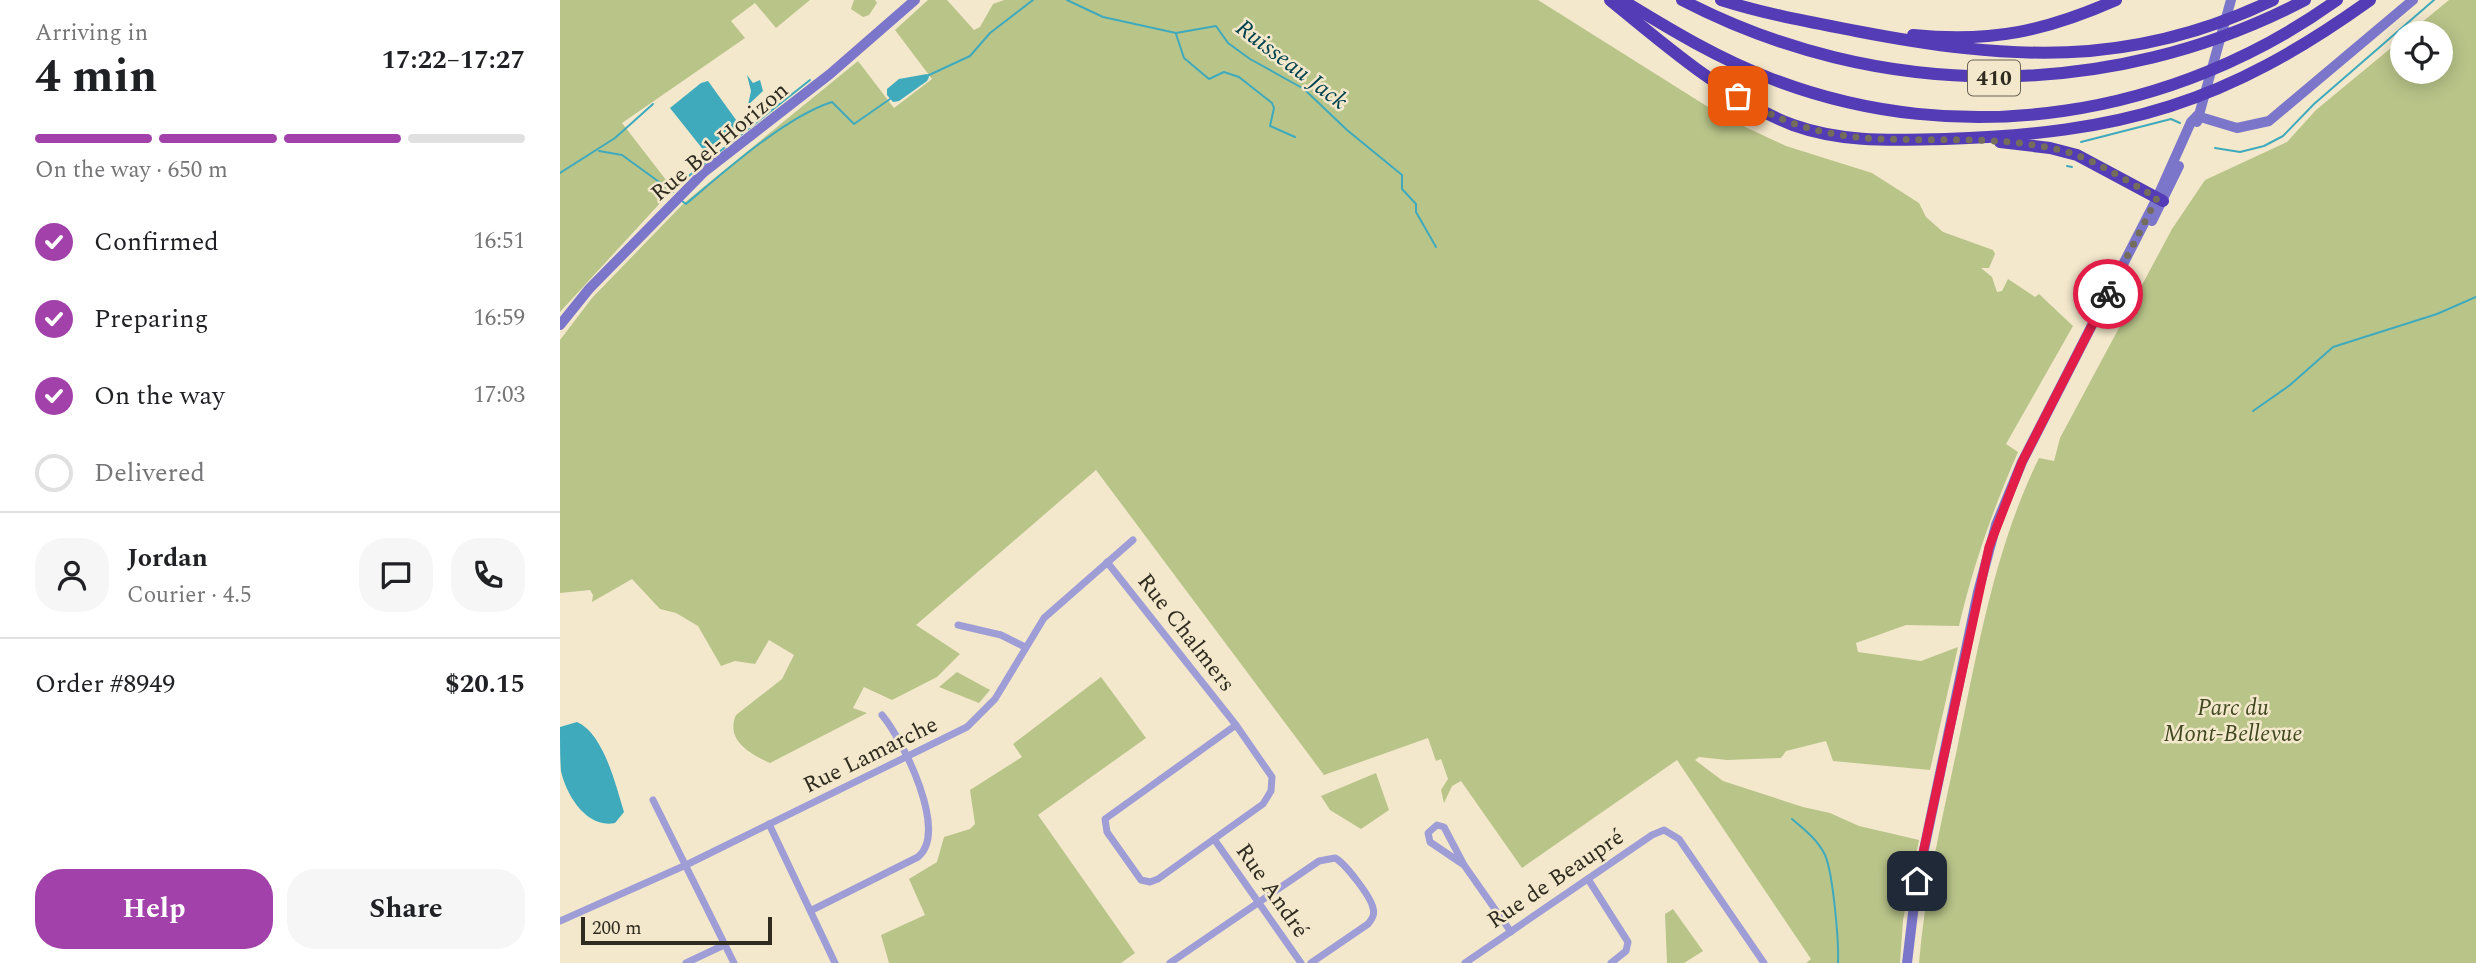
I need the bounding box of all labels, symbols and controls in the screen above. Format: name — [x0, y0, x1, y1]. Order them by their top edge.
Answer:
water label: Ruisseau Jack — [1228, 10, 1355, 119]
text: Arriving in — [35, 16, 148, 51]
map controls — [2390, 21, 2453, 84]
button: locate — [2390, 21, 2453, 84]
text: 17:22–17:27 — [381, 40, 525, 80]
text: 4 min — [35, 42, 157, 112]
road number: 410 — [1968, 60, 2020, 96]
pin — [1708, 66, 1768, 126]
street label: Rue Bel-Horizon — [643, 74, 797, 210]
icon: bag — [1719, 77, 1757, 115]
text: On the way · 650 m — [35, 153, 228, 188]
text: Confirmed — [94, 222, 219, 262]
icon: check — [35, 223, 73, 261]
text: 16:51 — [473, 224, 525, 259]
courier — [2073, 259, 2143, 329]
icon: bike — [2089, 275, 2127, 313]
text: Preparing — [94, 299, 208, 339]
icon: check — [35, 300, 73, 338]
text: 16:59 — [473, 301, 525, 336]
text: On the way — [94, 376, 225, 416]
icon: check — [35, 377, 73, 415]
text: 17:03 — [473, 378, 525, 413]
text: Delivered — [94, 453, 205, 493]
button: person — [35, 538, 109, 612]
text: Jordan — [127, 538, 208, 578]
button: chat — [359, 538, 433, 612]
button: phone — [451, 538, 525, 612]
street label: Rue Chalmers — [1128, 566, 1244, 700]
text: Courier · 4.5 — [127, 578, 252, 613]
text: Order #8949 — [35, 664, 175, 704]
text: $20.15 — [445, 664, 525, 704]
park label: Parc du Mont-Bellevue — [2164, 691, 2302, 752]
street label: Rue Lamarche — [797, 708, 944, 803]
street label: Rue de Beaupré — [1480, 820, 1631, 938]
street label: Rue André — [1226, 836, 1317, 945]
pin — [1887, 851, 1947, 911]
icon: home — [1898, 862, 1936, 900]
button: Help — [35, 869, 273, 949]
button: Share — [287, 869, 525, 949]
scale bar — [581, 914, 772, 946]
text: 200 m — [592, 914, 642, 943]

